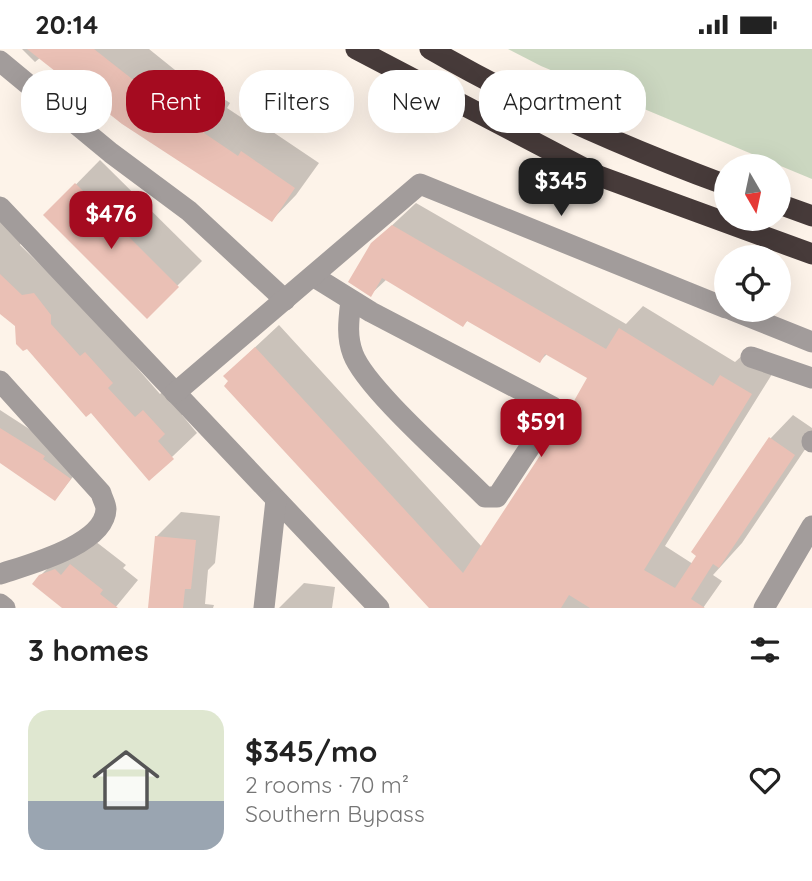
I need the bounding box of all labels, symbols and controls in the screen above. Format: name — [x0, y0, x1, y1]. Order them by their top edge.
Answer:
text: 20:14 — [35, 8, 98, 41]
chip: Buy — [21, 70, 112, 133]
chip: Rent — [126, 70, 225, 133]
chip: Filters — [239, 70, 354, 133]
chip: New — [368, 70, 465, 133]
chip: Apartment — [479, 70, 646, 133]
north arrow — [714, 154, 791, 231]
map controls — [714, 154, 791, 322]
pin: $345 — [520, 159, 602, 218]
text: $345 — [535, 166, 587, 195]
pin: $476 — [70, 191, 152, 251]
text: $476 — [85, 199, 137, 228]
button: locate — [714, 245, 791, 322]
pin: $591 — [500, 399, 582, 459]
text: $591 — [517, 407, 566, 436]
text: 3 homes — [28, 631, 149, 669]
icon: filters — [746, 631, 784, 669]
text: $345/mo — [245, 732, 377, 770]
icon: home — [84, 738, 168, 822]
icon: heart — [746, 761, 784, 799]
text: 2 rooms · 70 m² — [245, 770, 409, 799]
text: Southern Bypass — [245, 799, 425, 828]

